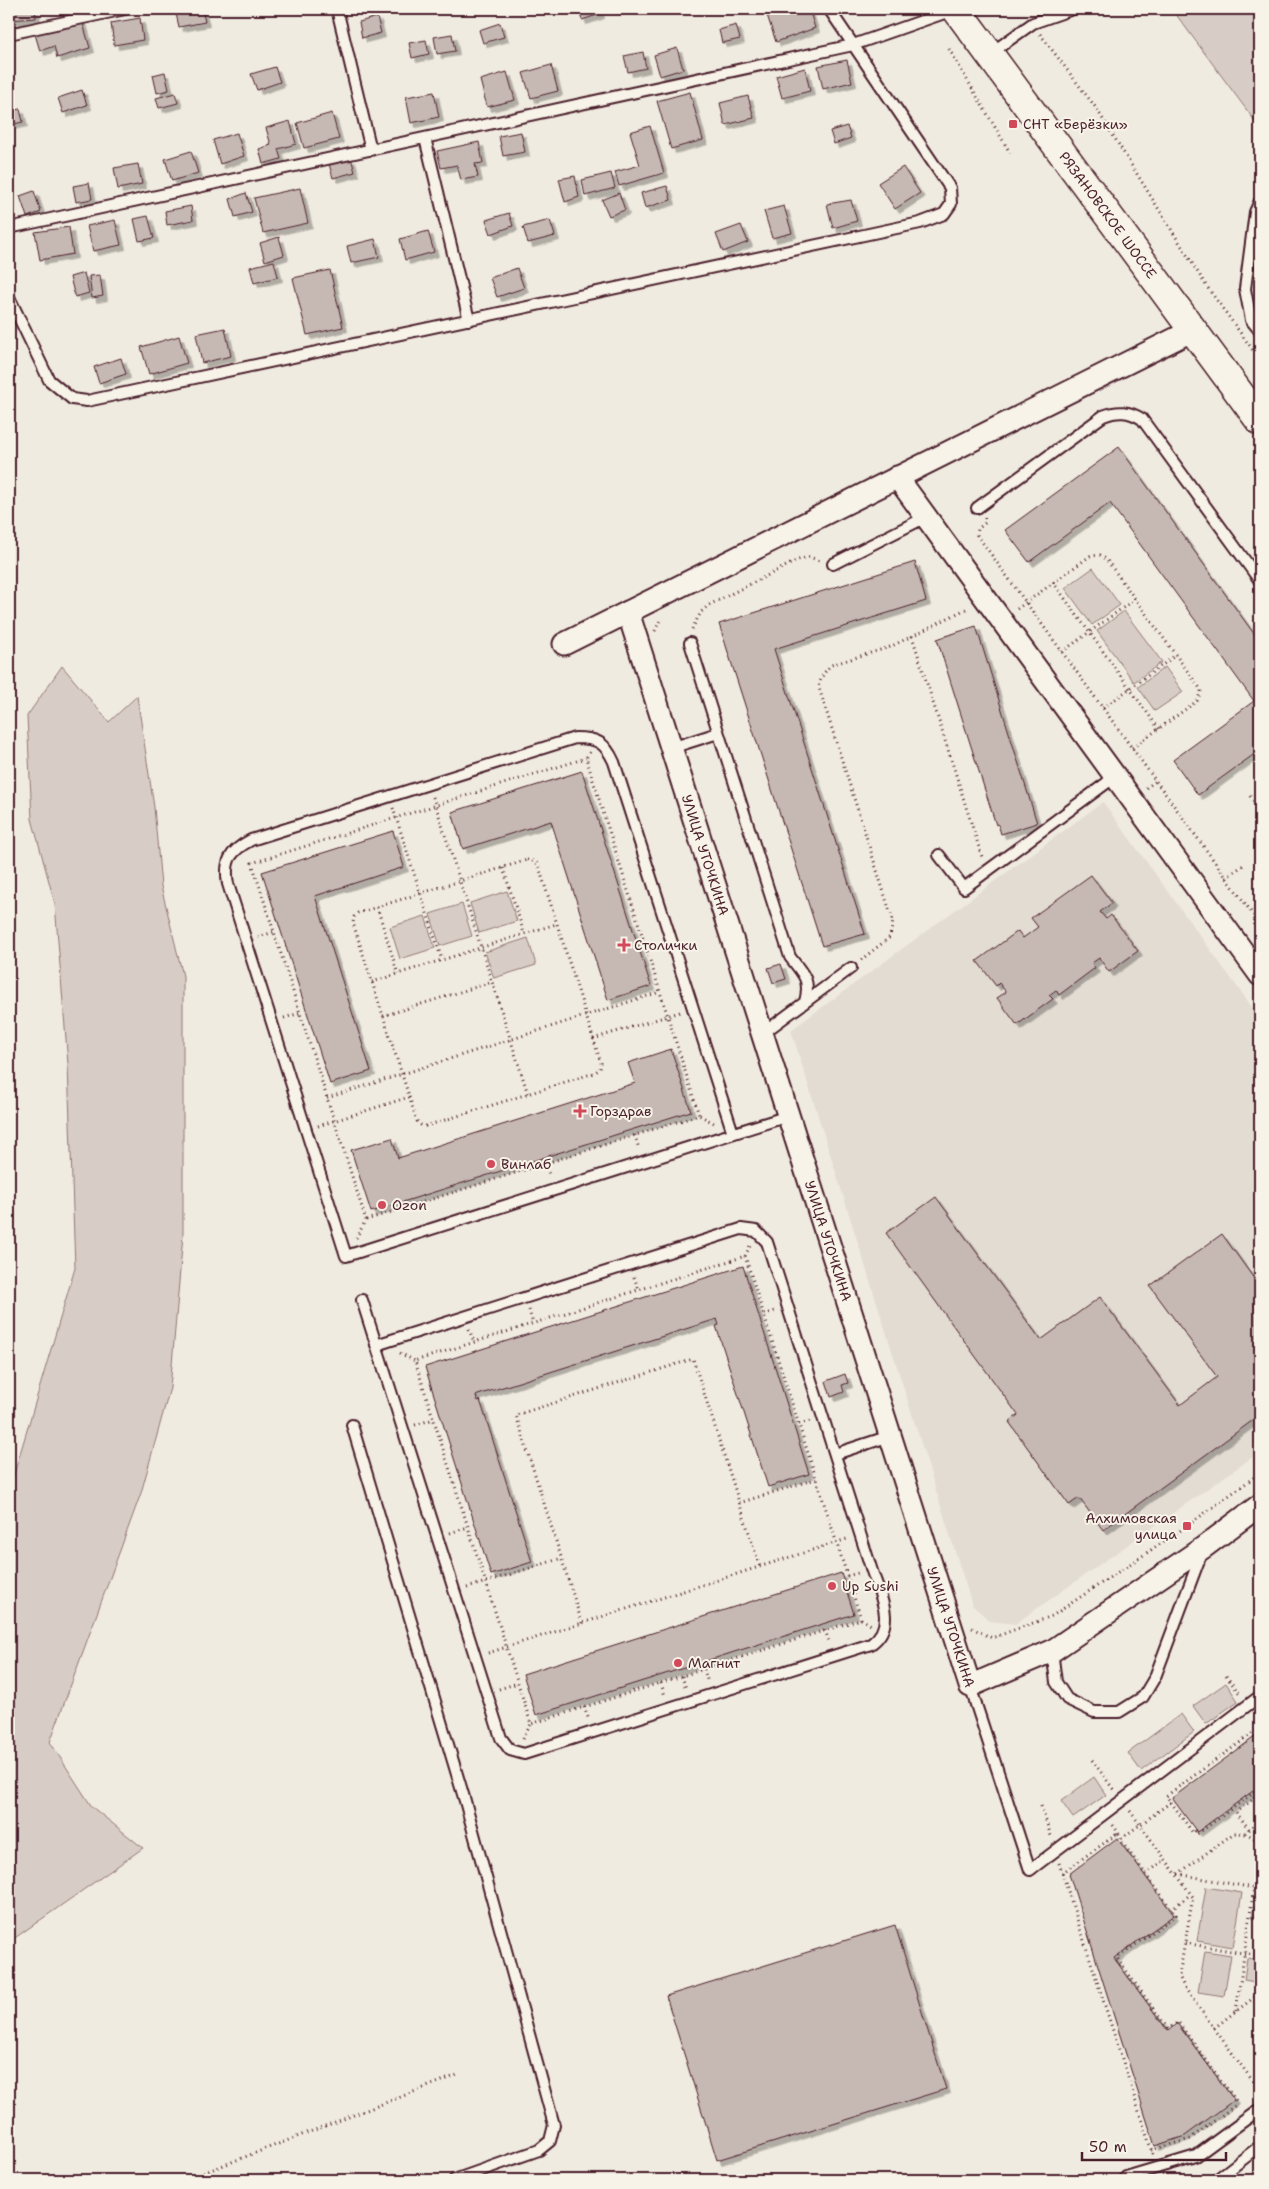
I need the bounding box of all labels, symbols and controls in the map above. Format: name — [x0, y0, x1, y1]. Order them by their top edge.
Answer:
place label: СНТ «Берёзки» — [1023, 115, 1128, 133]
marker: СНТ «Берёзки» — [1007, 118, 1019, 130]
street label: РЯЗАНОВСКОЕ ШОССЕ — [1055, 148, 1161, 282]
street label: УЛИЦА УТОЧКИНА — [678, 792, 733, 918]
place label: Столички — [634, 936, 697, 954]
marker: Столички — [618, 939, 630, 951]
place label: Горздрав — [590, 1102, 651, 1120]
marker: Горздрав — [574, 1105, 586, 1117]
place label: Винлаб — [501, 1155, 551, 1173]
marker: Винлаб — [485, 1158, 497, 1170]
street label: УЛИЦА УТОЧКИНА — [801, 1178, 856, 1304]
place label: Ozon — [392, 1196, 427, 1214]
marker: Ozon — [376, 1199, 388, 1211]
place label: Алхимовская улица — [1085, 1509, 1177, 1543]
marker: Алхимовская улица — [1181, 1520, 1193, 1532]
street label: УЛИЦА УТОЧКИНА — [923, 1564, 979, 1690]
place label: Up Sushi — [842, 1577, 899, 1595]
marker: Up Sushi — [826, 1580, 838, 1592]
place label: Магнит — [688, 1654, 741, 1672]
marker: Магнит — [672, 1657, 684, 1669]
scale bar — [1082, 2129, 1225, 2161]
text: 50 m — [1089, 2137, 1127, 2157]

